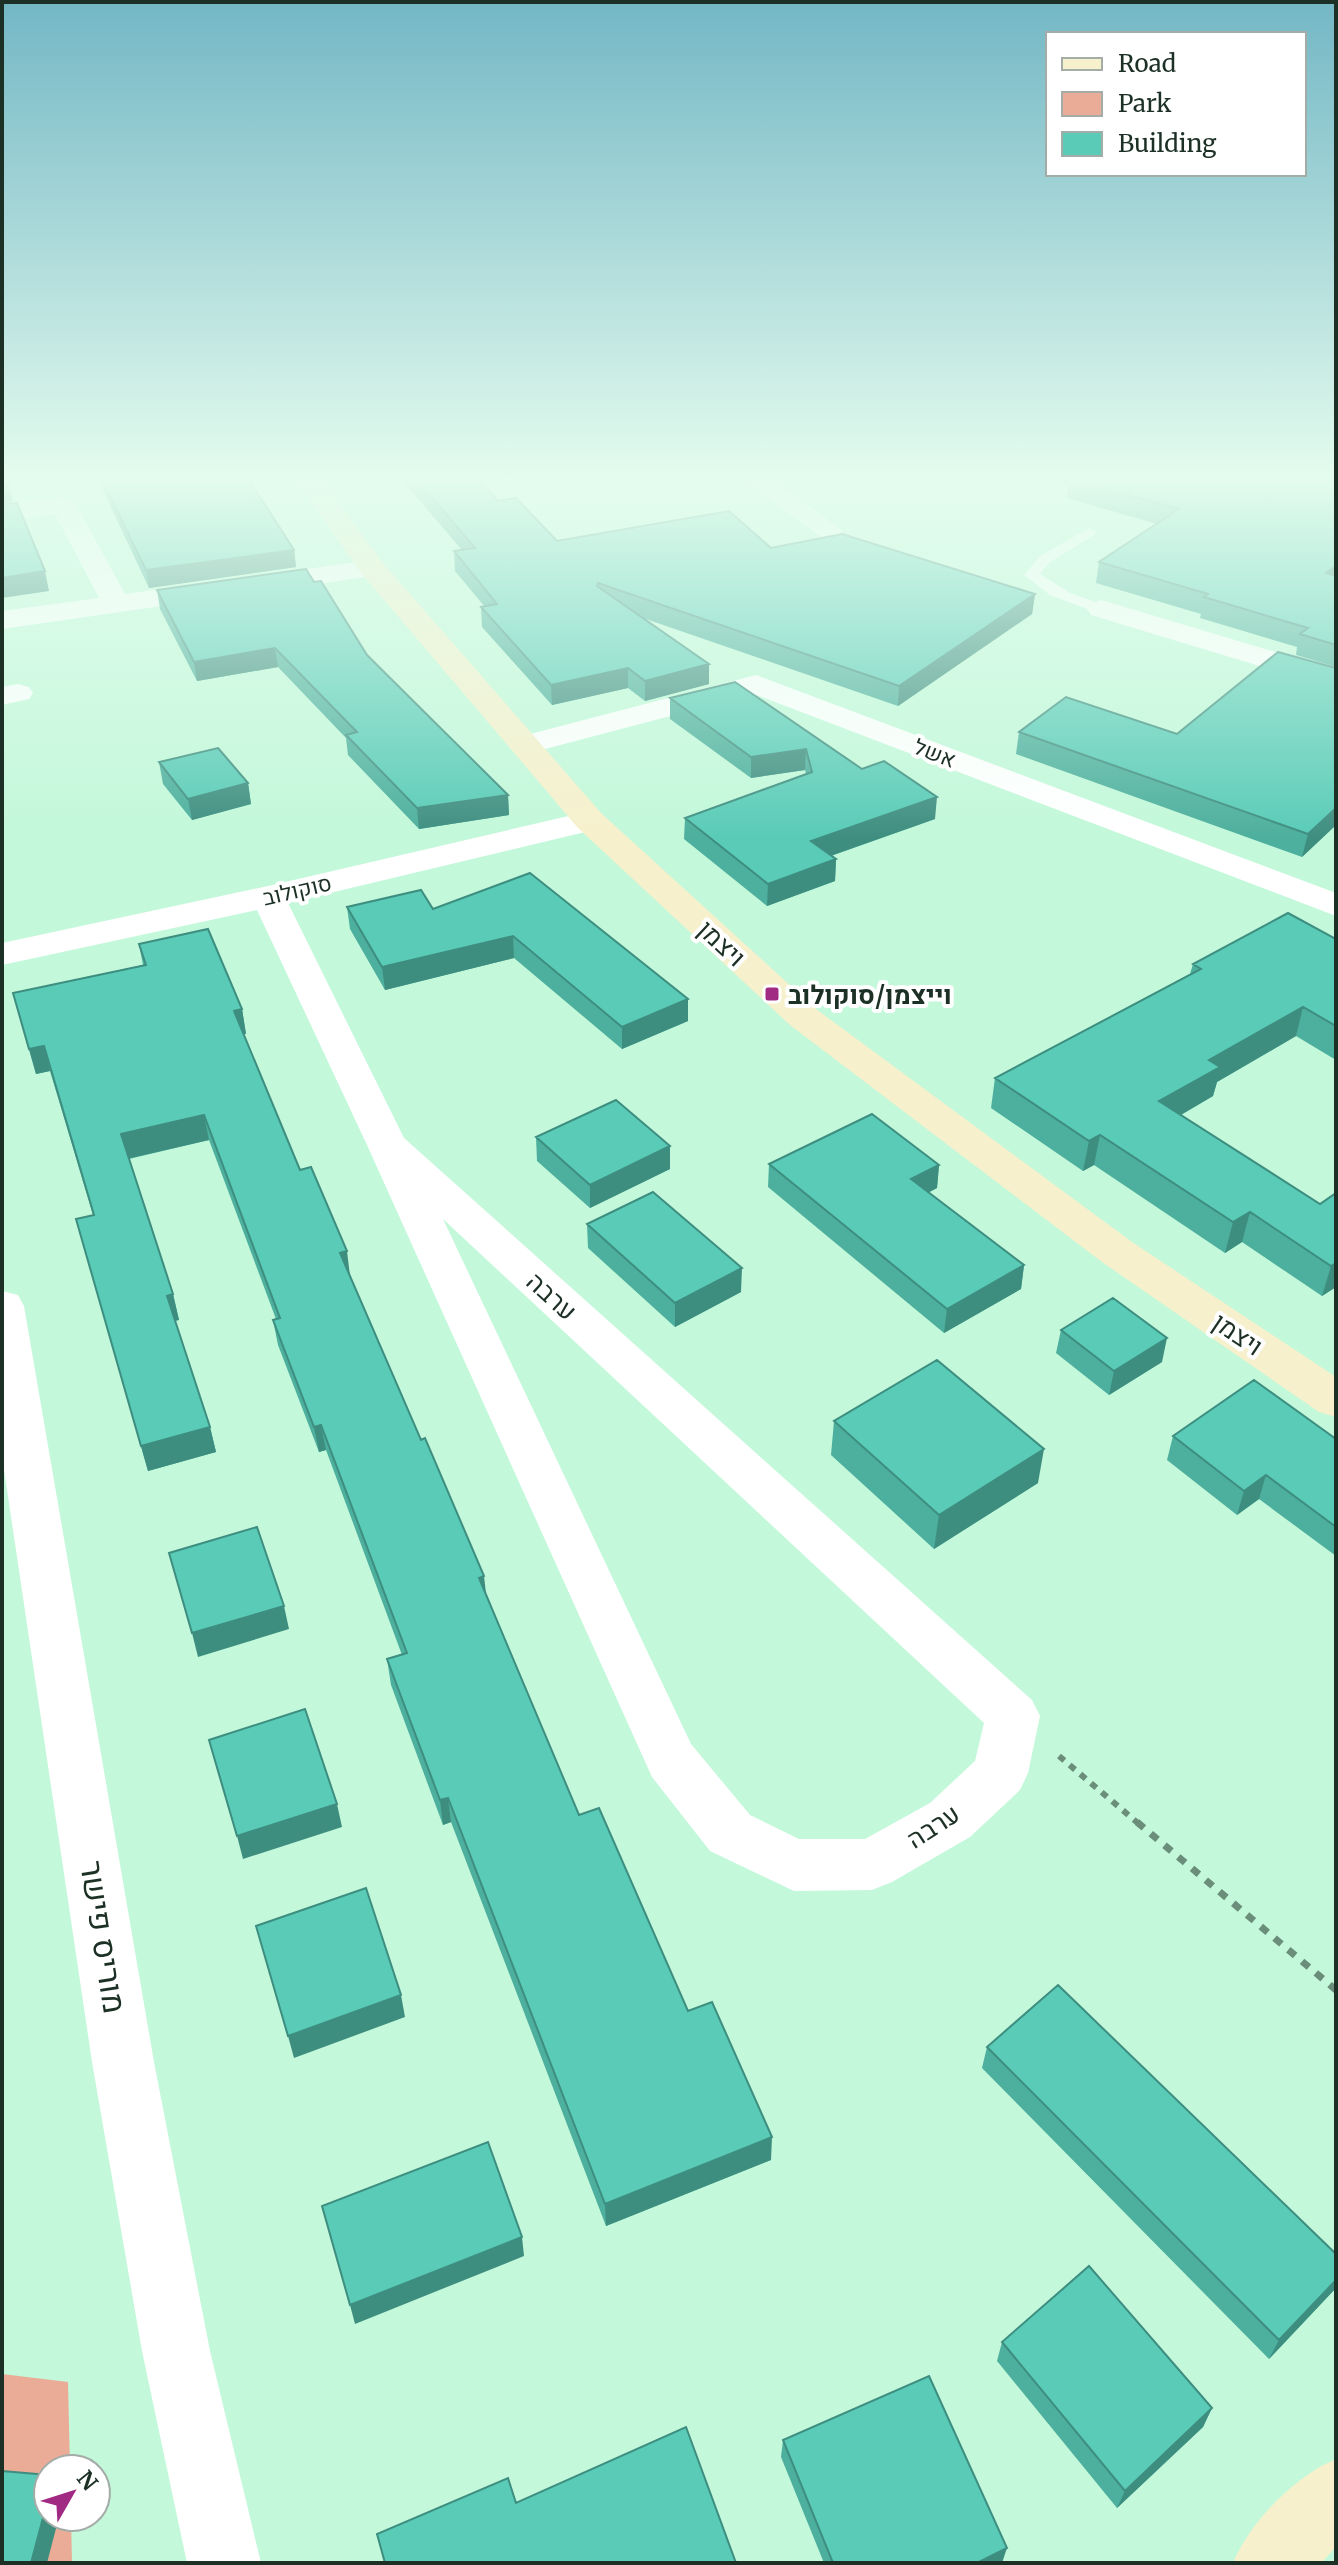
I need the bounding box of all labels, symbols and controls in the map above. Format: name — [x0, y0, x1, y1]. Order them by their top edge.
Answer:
legend — [1046, 32, 1306, 176]
text: Road — [1118, 48, 1176, 79]
text: Park — [1118, 88, 1172, 119]
text: Building — [1118, 128, 1217, 159]
street label: אשל — [910, 732, 960, 774]
street label: סוקולוב — [260, 868, 334, 912]
street label: ויצמן — [691, 913, 753, 973]
place label: וייצמן/סוקולוב — [788, 978, 952, 1011]
marker: וייצמן/סוקולוב — [763, 985, 781, 1003]
street label: ערבה — [520, 1265, 584, 1327]
street label: ויצמן — [1207, 1305, 1269, 1363]
street label: ערבה — [900, 1797, 966, 1855]
street label: מוריס פישר — [71, 1858, 135, 2016]
north arrow — [32, 2453, 112, 2533]
text: N — [71, 2465, 104, 2496]

